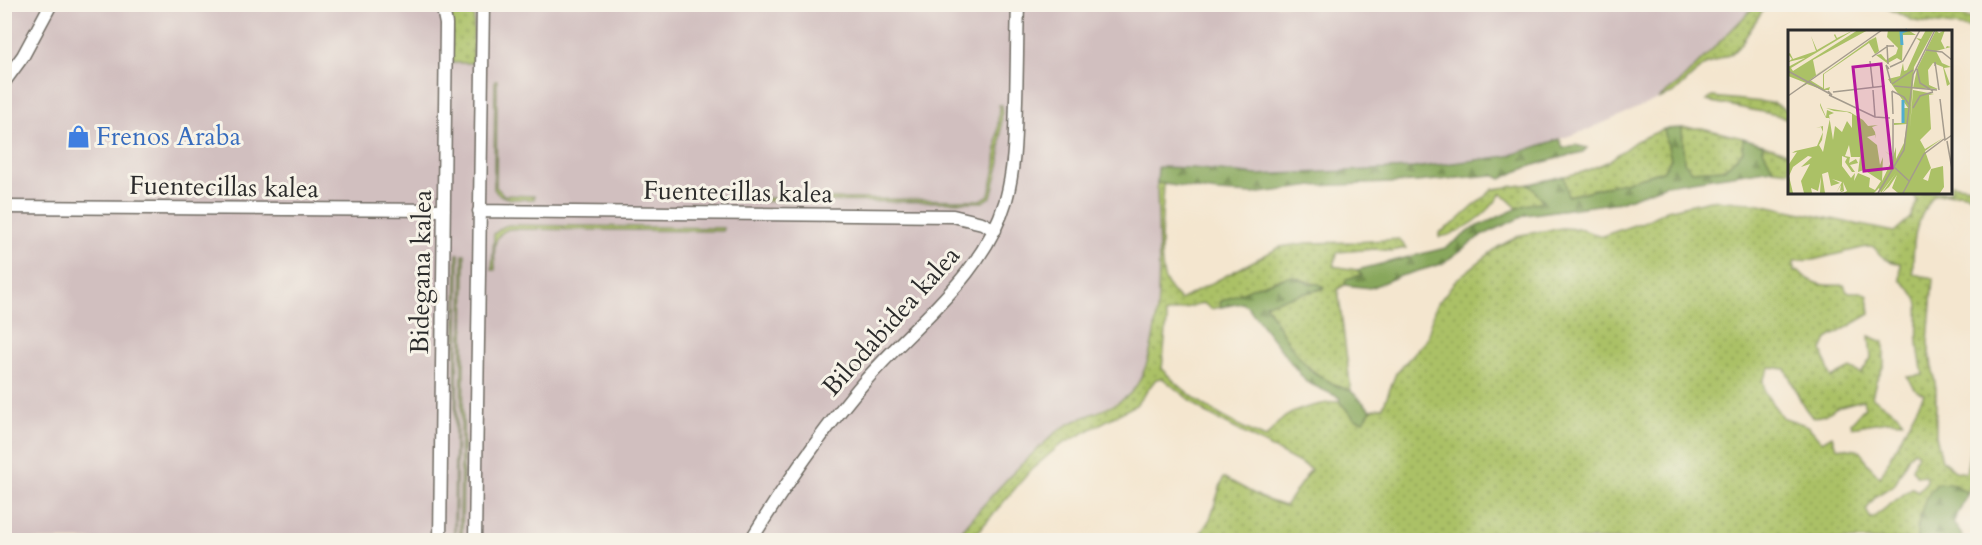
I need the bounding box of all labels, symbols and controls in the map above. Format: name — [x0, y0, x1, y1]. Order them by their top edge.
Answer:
inset map — [1788, 30, 1952, 194]
place label: Frenos Araba — [96, 119, 241, 154]
shop icon: Frenos Araba — [65, 123, 91, 149]
street label: Fuentecillas kalea — [129, 168, 319, 206]
street label: Fuentecillas kalea — [643, 173, 833, 211]
street label: Bidegana kalea — [402, 190, 440, 354]
street label: Bilodabidea kalea — [814, 238, 968, 404]

